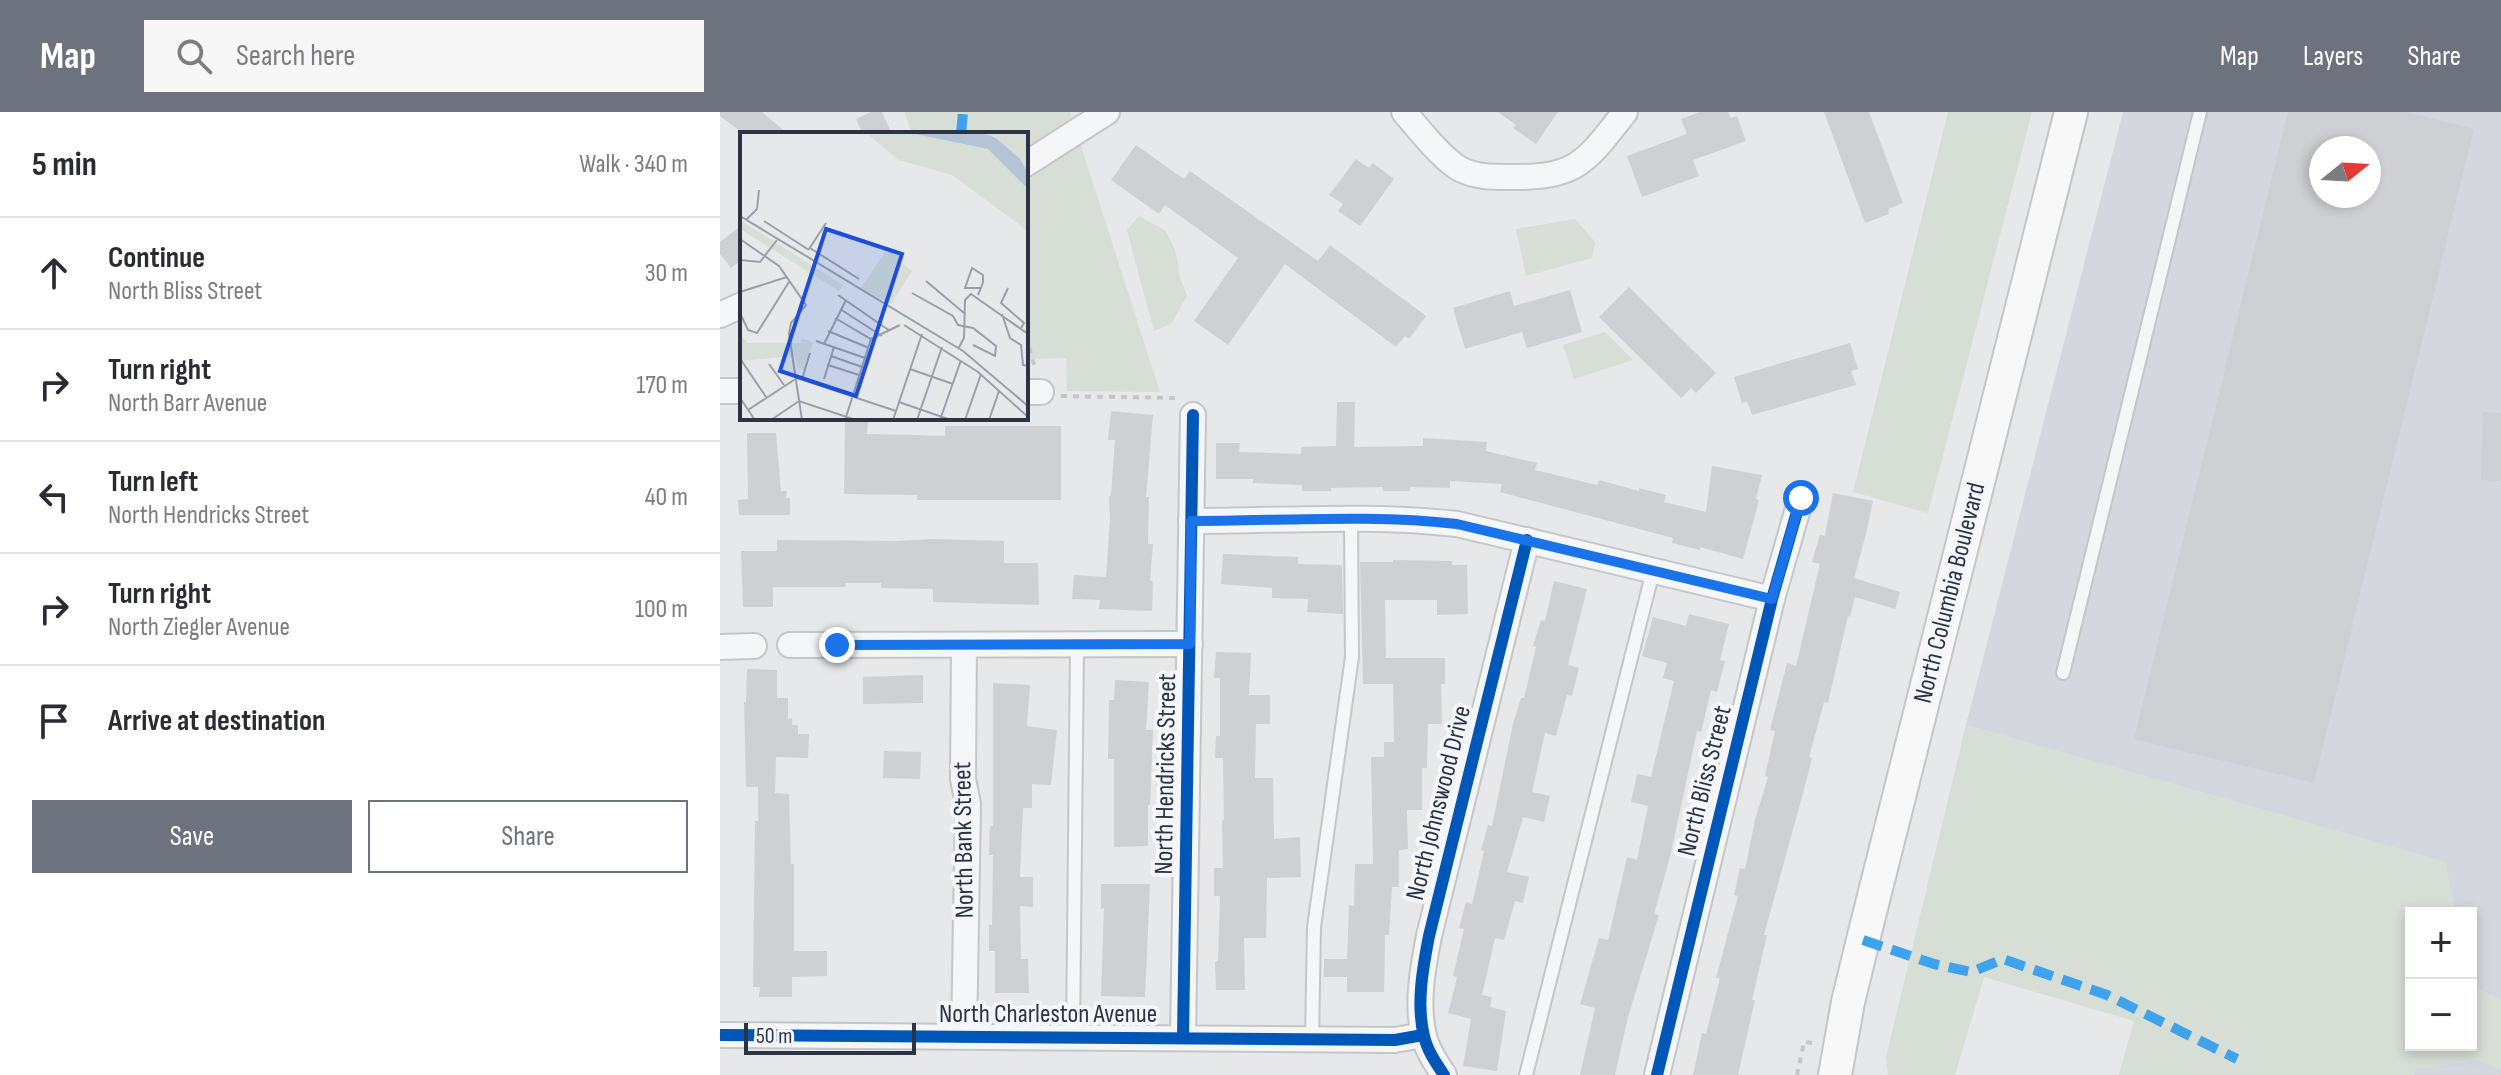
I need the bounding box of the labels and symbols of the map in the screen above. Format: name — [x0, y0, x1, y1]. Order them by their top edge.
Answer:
inset map — [740, 132, 1028, 420]
north arrow — [2309, 136, 2381, 208]
street label: North Columbia Boulevard — [1908, 479, 1992, 707]
route start — [1783, 480, 1819, 516]
route end — [819, 627, 855, 663]
street label: North Hendricks Street — [1149, 673, 1183, 875]
street label: North Bliss Street — [1671, 702, 1739, 860]
street label: North Johnswood Drive — [1400, 703, 1478, 903]
street label: North Bank Street — [947, 761, 981, 919]
street label: North Charleston Avenue — [939, 999, 1157, 1030]
scale bar — [744, 1019, 916, 1055]

